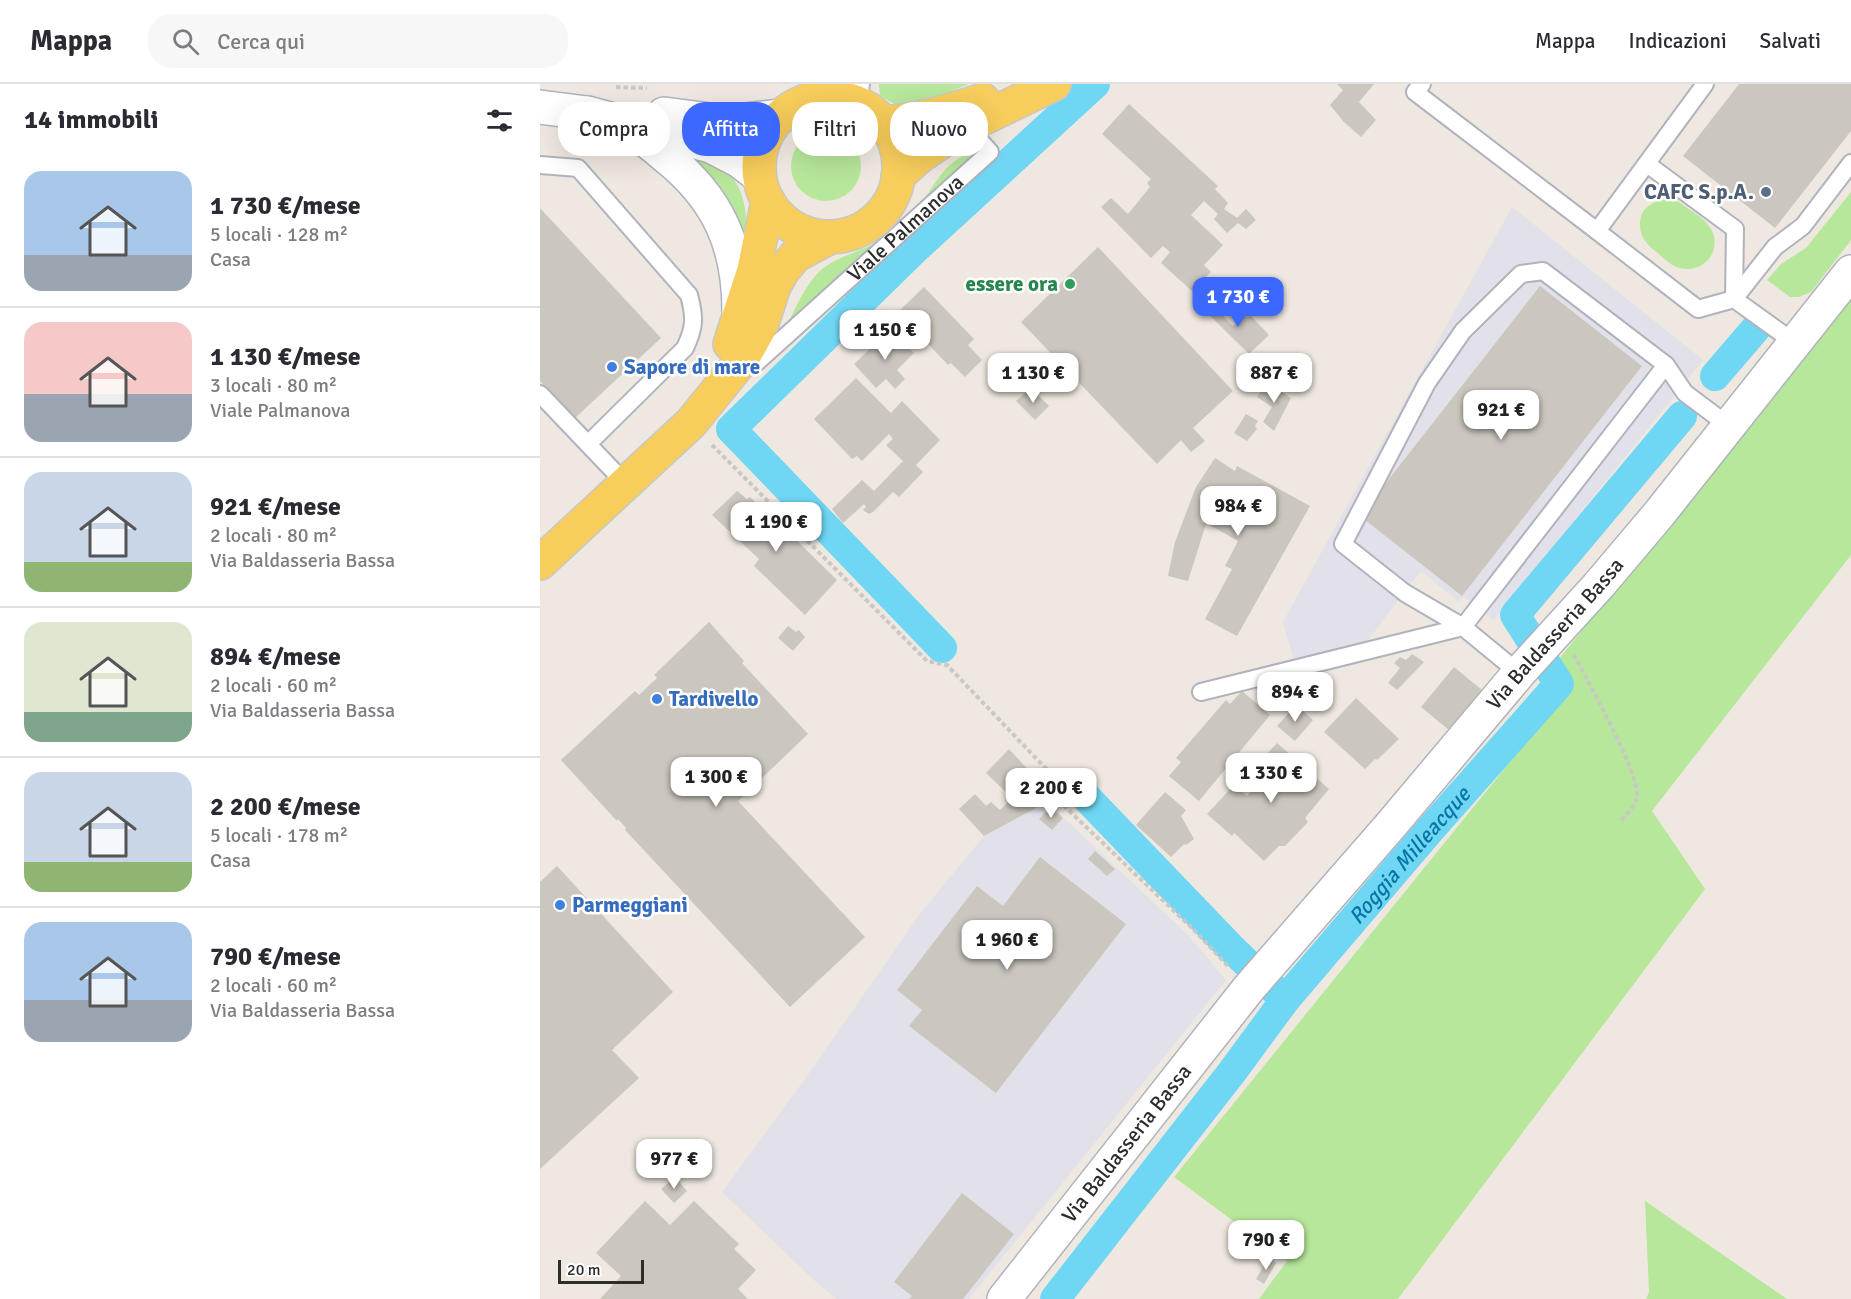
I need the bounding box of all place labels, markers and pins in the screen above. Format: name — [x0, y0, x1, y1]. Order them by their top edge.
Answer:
place label: CAFC S.p.A. — [1644, 179, 1754, 205]
marker: CAFC S.p.A. — [1759, 185, 1773, 199]
place label: essere ora — [966, 271, 1058, 297]
marker: essere ora — [1063, 277, 1077, 291]
pin: 1 730 € — [1183, 277, 1293, 328]
pin: 1 150 € — [830, 310, 940, 361]
pin: 1 130 € — [978, 353, 1088, 404]
pin: 887 € — [1232, 353, 1316, 404]
place label: Sapore di mare — [624, 354, 760, 380]
marker: Sapore di mare — [605, 360, 619, 374]
pin: 921 € — [1459, 390, 1543, 441]
pin: 984 € — [1196, 486, 1280, 537]
pin: 1 190 € — [721, 502, 831, 553]
pin: 894 € — [1253, 672, 1337, 723]
place label: Tardivello — [669, 686, 759, 712]
marker: Tardivello — [650, 692, 664, 706]
pin: 1 330 € — [1216, 753, 1326, 804]
pin: 1 300 € — [661, 757, 771, 808]
pin: 2 200 € — [996, 768, 1106, 819]
place label: Parmeggiani — [572, 892, 688, 918]
marker: Parmeggiani — [553, 898, 567, 912]
pin: 1 960 € — [952, 920, 1062, 971]
pin: 977 € — [632, 1139, 716, 1190]
pin: 790 € — [1224, 1220, 1308, 1271]

